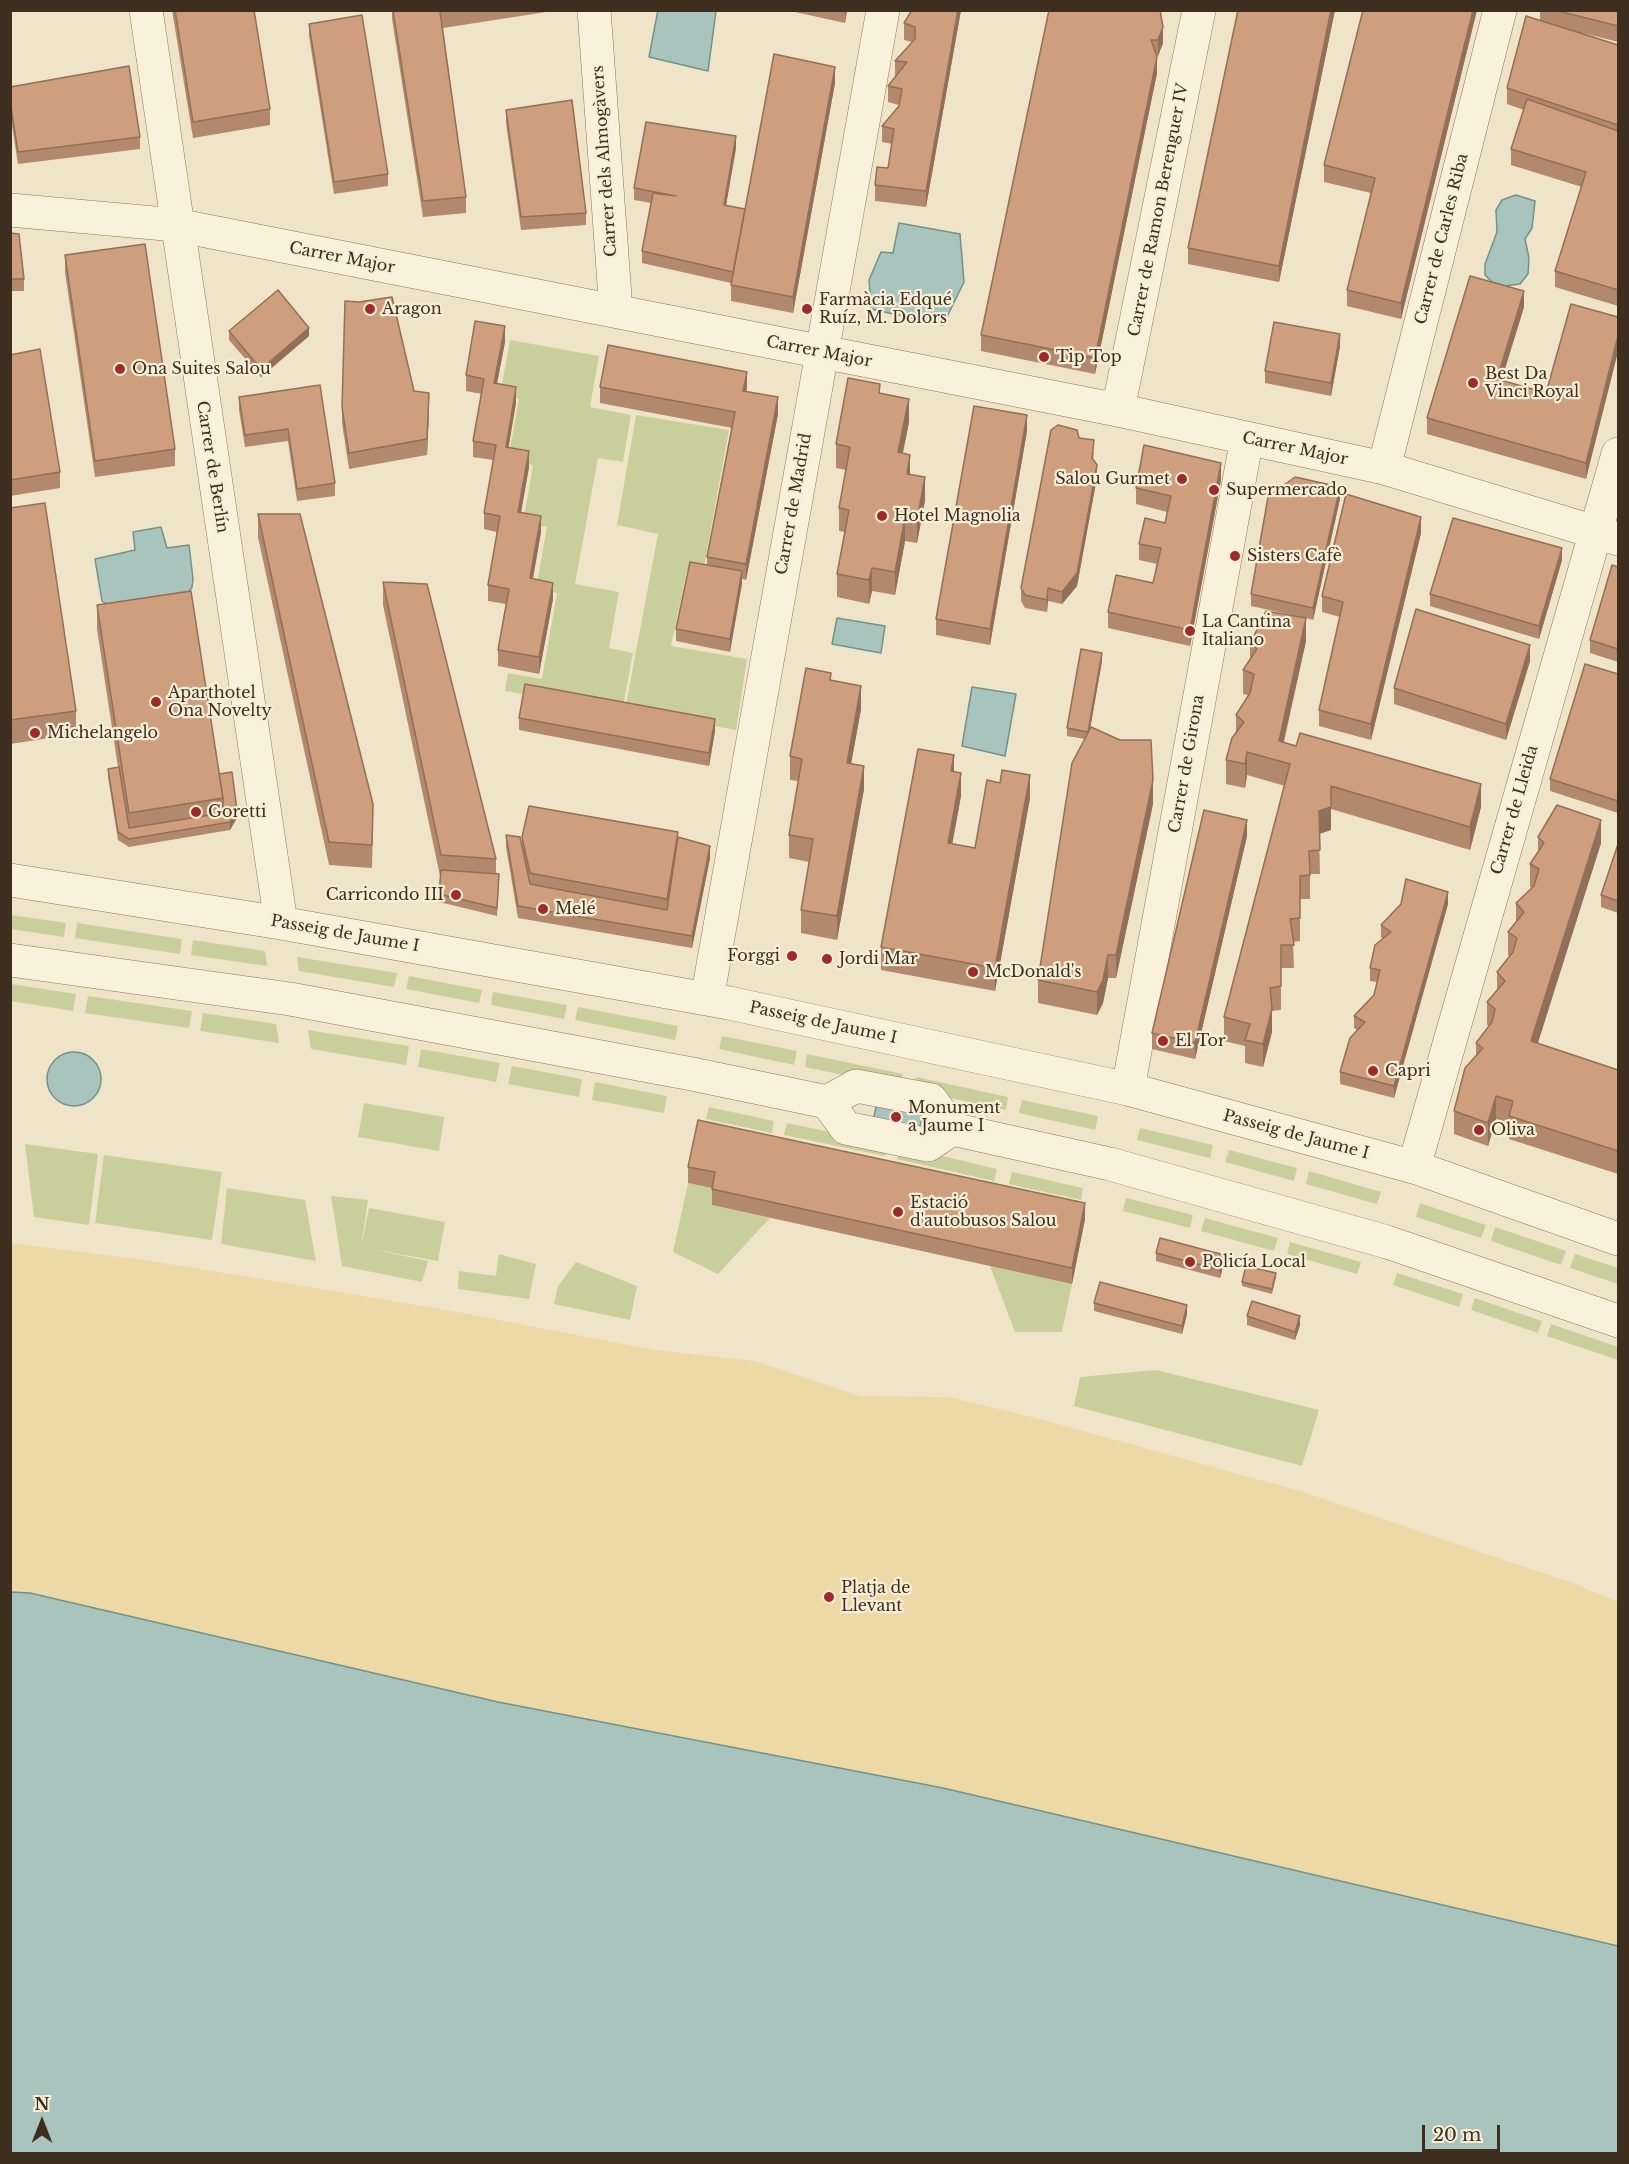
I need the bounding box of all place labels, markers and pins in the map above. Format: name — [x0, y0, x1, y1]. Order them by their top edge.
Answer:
place label: Farmàcia Edqué Ruíz, M. Dolors — [819, 290, 952, 328]
place label: Aragon — [382, 299, 442, 319]
marker: Aragon — [363, 302, 377, 316]
marker: Farmàcia Edqué Ruíz, M. Dolors — [800, 302, 814, 316]
place label: Tip Top — [1056, 347, 1122, 367]
marker: Tip Top — [1037, 350, 1051, 364]
place label: Ona Suites Salou — [132, 359, 271, 379]
marker: Ona Suites Salou — [113, 362, 127, 376]
place label: Best Da Vinci Royal — [1485, 364, 1579, 402]
marker: Best Da Vinci Royal — [1466, 376, 1480, 390]
place label: Salou Gurmet — [1055, 469, 1170, 489]
marker: Salou Gurmet — [1175, 472, 1189, 486]
place label: Supermercado — [1226, 480, 1347, 500]
marker: Supermercado — [1207, 483, 1221, 497]
place label: Hotel Magnolia — [894, 506, 1021, 526]
marker: Hotel Magnolia — [875, 509, 889, 523]
place label: Sisters Cafè — [1247, 546, 1342, 566]
marker: Sisters Cafè — [1228, 549, 1242, 563]
place label: La Cantina Italiano — [1202, 612, 1291, 650]
marker: La Cantina Italiano — [1183, 624, 1197, 638]
place label: Aparthotel Ona Novelty — [168, 683, 272, 721]
marker: Aparthotel Ona Novelty — [149, 695, 163, 709]
place label: Michelangelo — [47, 723, 158, 743]
marker: Michelangelo — [28, 726, 42, 740]
place label: Goretti — [208, 802, 267, 822]
marker: Goretti — [189, 805, 203, 819]
place label: Carricondo III — [326, 885, 444, 905]
marker: Carricondo III — [449, 888, 463, 902]
place label: Melé — [555, 899, 596, 919]
marker: Melé — [536, 902, 550, 916]
place label: Forggi — [727, 946, 780, 966]
marker: Forggi — [785, 949, 799, 963]
place label: Jordi Mar — [839, 949, 918, 969]
marker: Jordi Mar — [820, 952, 834, 966]
place label: McDonald's — [985, 962, 1082, 982]
marker: McDonald's — [966, 965, 980, 979]
place label: El Tor — [1175, 1031, 1226, 1051]
marker: El Tor — [1156, 1034, 1170, 1048]
place label: Capri — [1385, 1061, 1431, 1081]
marker: Capri — [1366, 1064, 1380, 1078]
place label: Monument a Jaume I — [908, 1098, 1001, 1136]
marker: Monument a Jaume I — [889, 1110, 903, 1124]
place label: Oliva — [1491, 1120, 1535, 1140]
marker: Oliva — [1472, 1123, 1486, 1137]
place label: Estació d'autobusos Salou — [910, 1193, 1056, 1231]
marker: Estació d'autobusos Salou — [891, 1205, 905, 1219]
place label: Policía Local — [1202, 1252, 1306, 1272]
marker: Policía Local — [1183, 1255, 1197, 1269]
place label: Platja de Llevant — [841, 1578, 910, 1616]
marker: Platja de Llevant — [822, 1590, 836, 1604]

